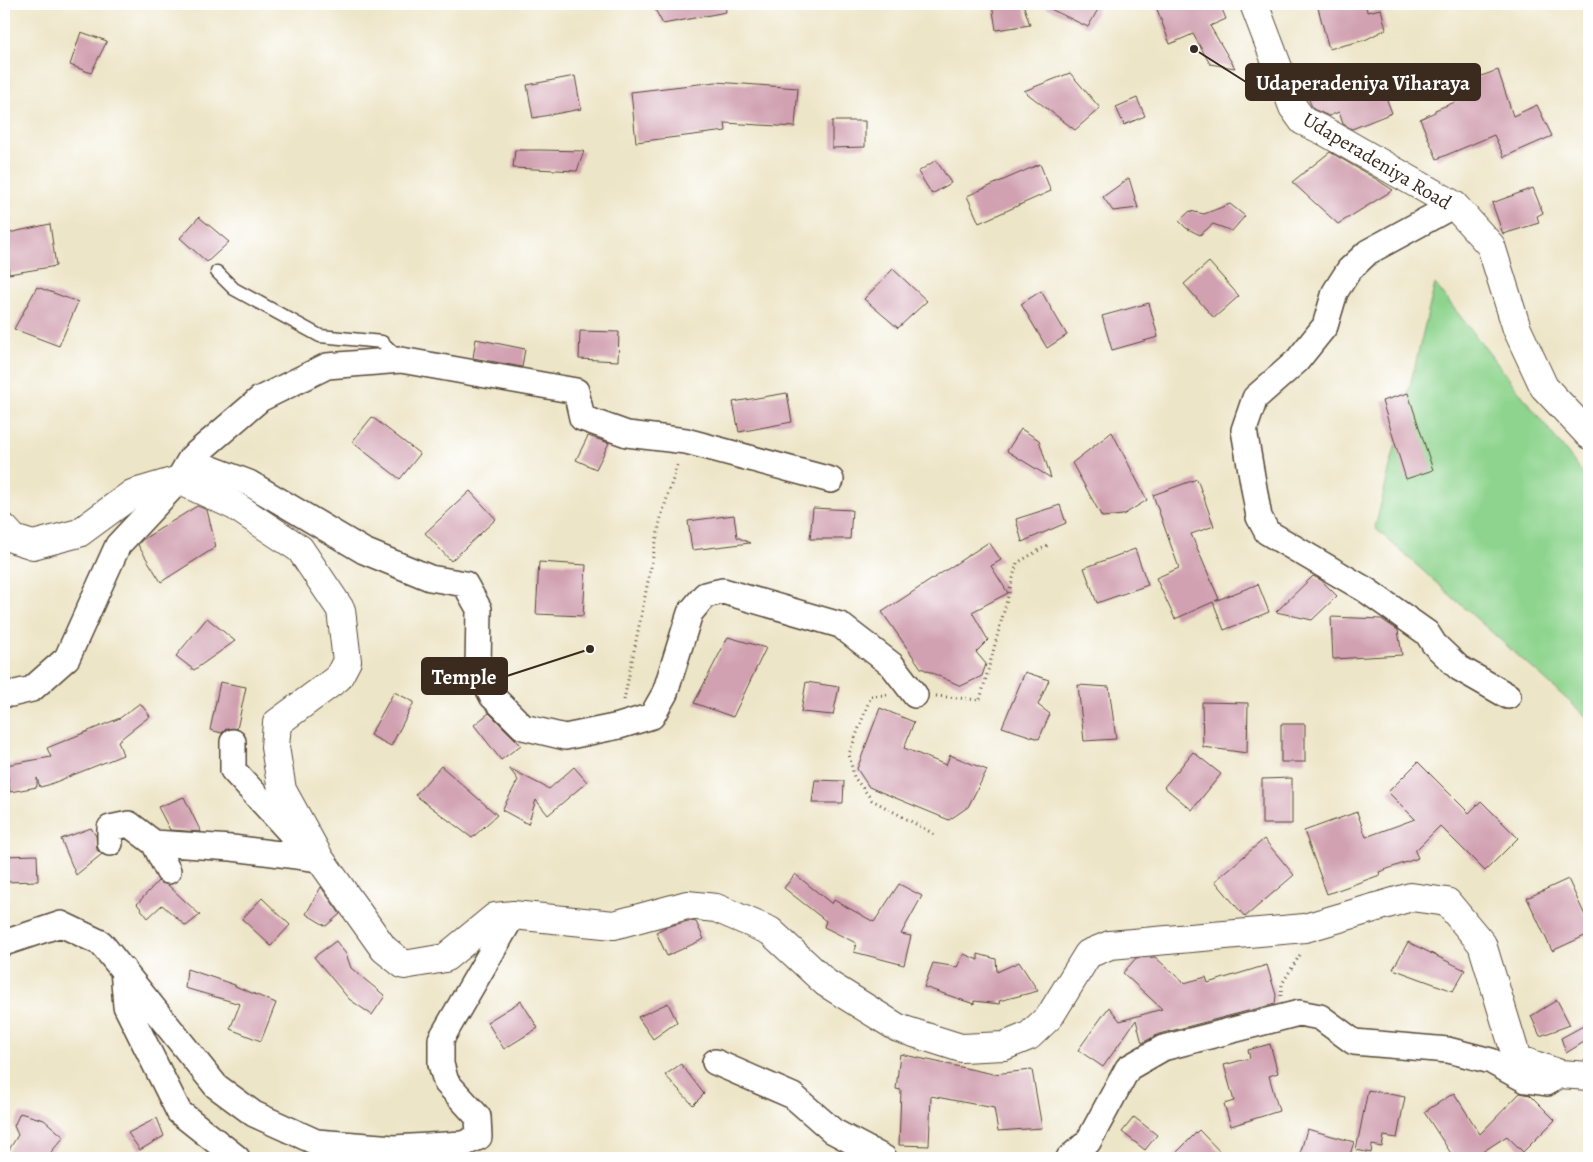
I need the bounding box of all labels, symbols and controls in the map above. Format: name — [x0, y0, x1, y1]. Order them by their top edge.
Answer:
callout: Udaperadeniya Viharaya — [1246, 64, 1480, 100]
text: Udaperadeniya Viharaya — [1256, 69, 1471, 97]
street label: Udaperadeniya Road — [1298, 106, 1457, 216]
callout: Temple — [422, 658, 507, 694]
text: Temple — [432, 663, 497, 691]

